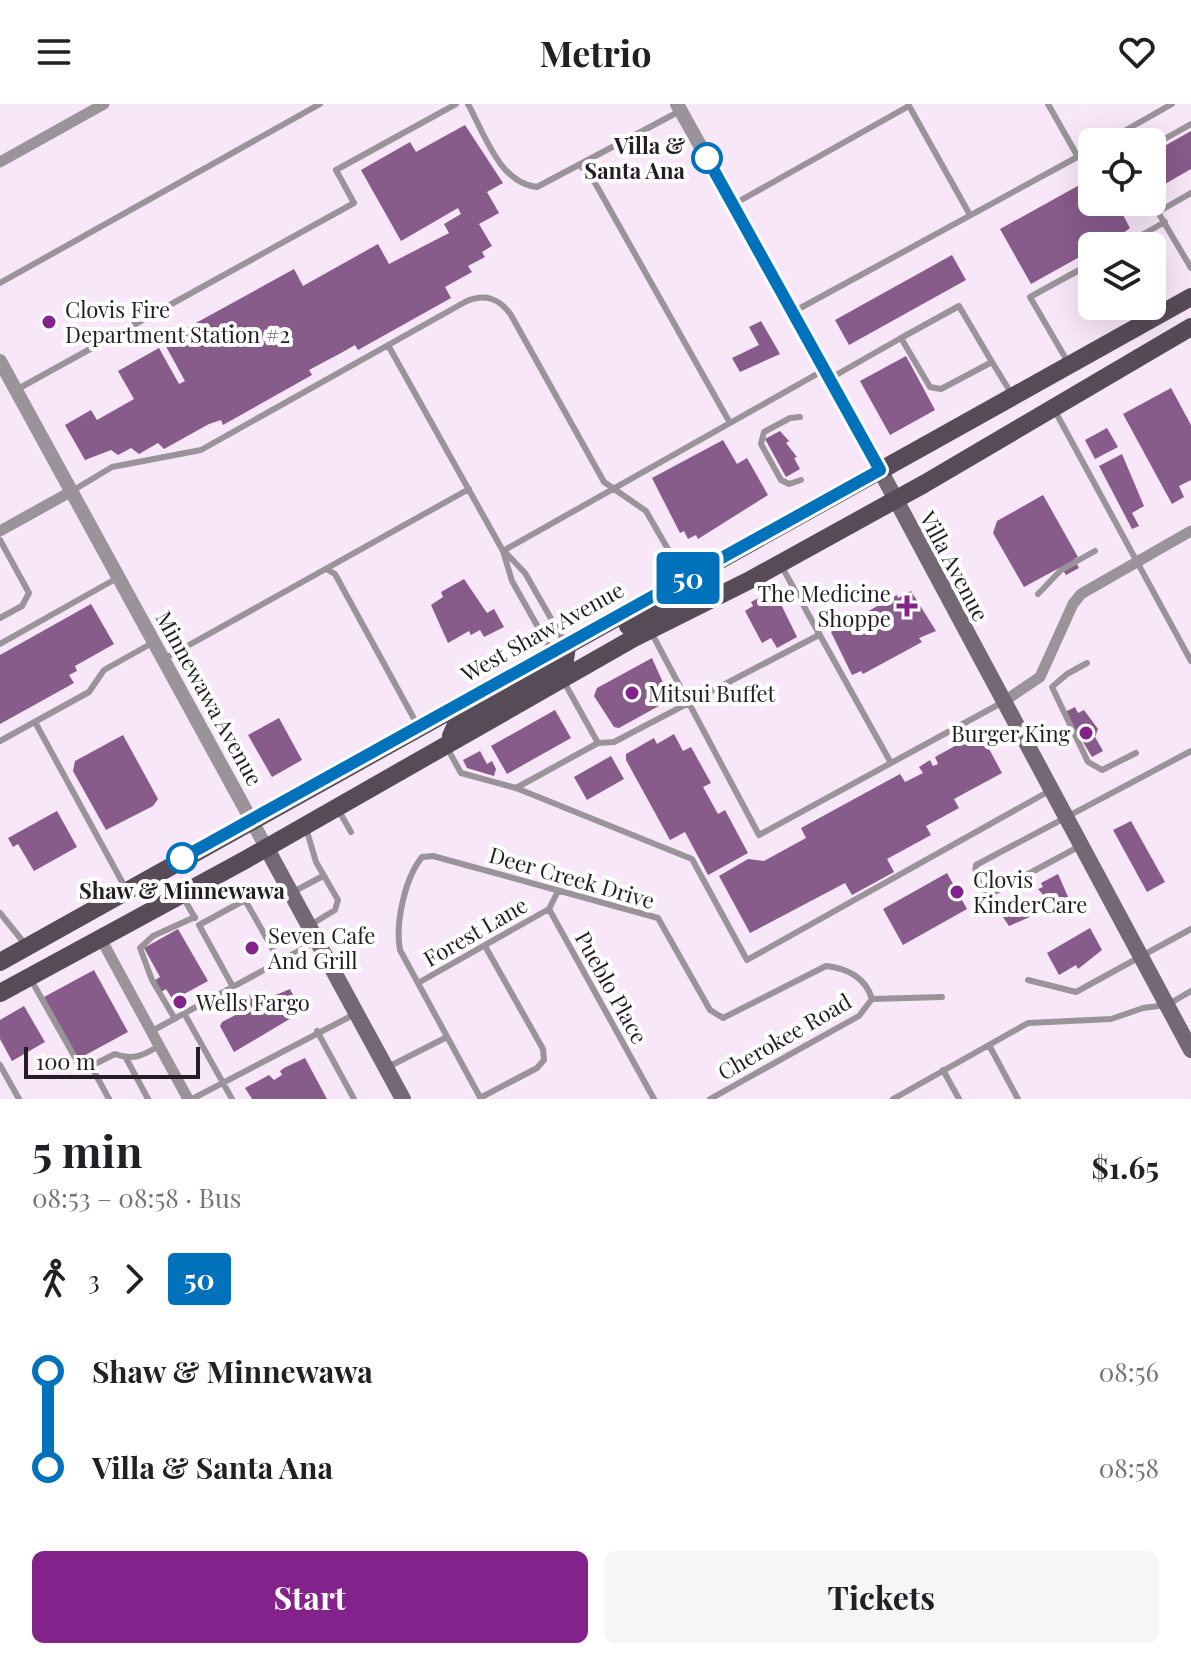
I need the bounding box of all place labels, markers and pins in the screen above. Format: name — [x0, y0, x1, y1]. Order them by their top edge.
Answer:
place label: Villa & Santa Ana — [584, 130, 686, 185]
marker: Villa & Santa Ana — [692, 143, 722, 173]
place label: Clovis Fire Department Station #2 — [65, 294, 290, 349]
marker: Clovis Fire Department Station #2 — [40, 313, 58, 331]
place label: The Medicine Shoppe — [757, 578, 891, 633]
marker: The Medicine Shoppe — [898, 597, 916, 615]
place label: Mitsui Buffet — [648, 678, 777, 708]
marker: Mitsui Buffet — [623, 684, 641, 702]
place label: Burger King — [951, 718, 1070, 748]
marker: Burger King — [1077, 724, 1095, 742]
marker: Shaw & Minnewawa — [167, 843, 197, 873]
place label: Clovis KinderCare — [973, 864, 1087, 919]
place label: Shaw & Minnewawa — [79, 875, 286, 905]
marker: Clovis KinderCare — [948, 883, 966, 901]
place label: Seven Cafe And Grill — [267, 920, 375, 975]
marker: Seven Cafe And Grill — [243, 939, 261, 957]
place label: Wells Fargo — [195, 987, 310, 1017]
marker: Wells Fargo — [171, 993, 189, 1011]

